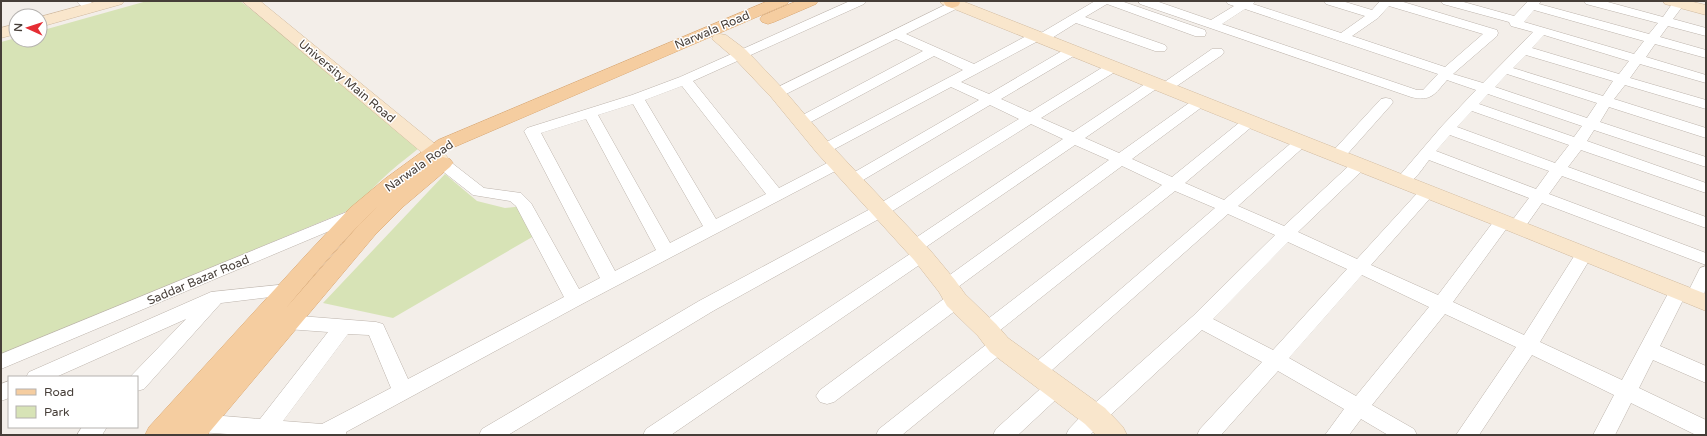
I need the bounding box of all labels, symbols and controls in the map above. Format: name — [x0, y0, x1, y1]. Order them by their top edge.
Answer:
north arrow — [8, 8, 48, 48]
street label: Narwala Road — [672, 8, 752, 52]
text: N — [12, 23, 25, 32]
street label: University Main Road — [296, 37, 398, 125]
street label: Narwala Road — [382, 137, 456, 195]
street label: Saddar Bazar Road — [145, 252, 251, 308]
legend — [8, 376, 138, 428]
text: Road — [44, 385, 74, 399]
text: Park — [44, 405, 70, 419]

